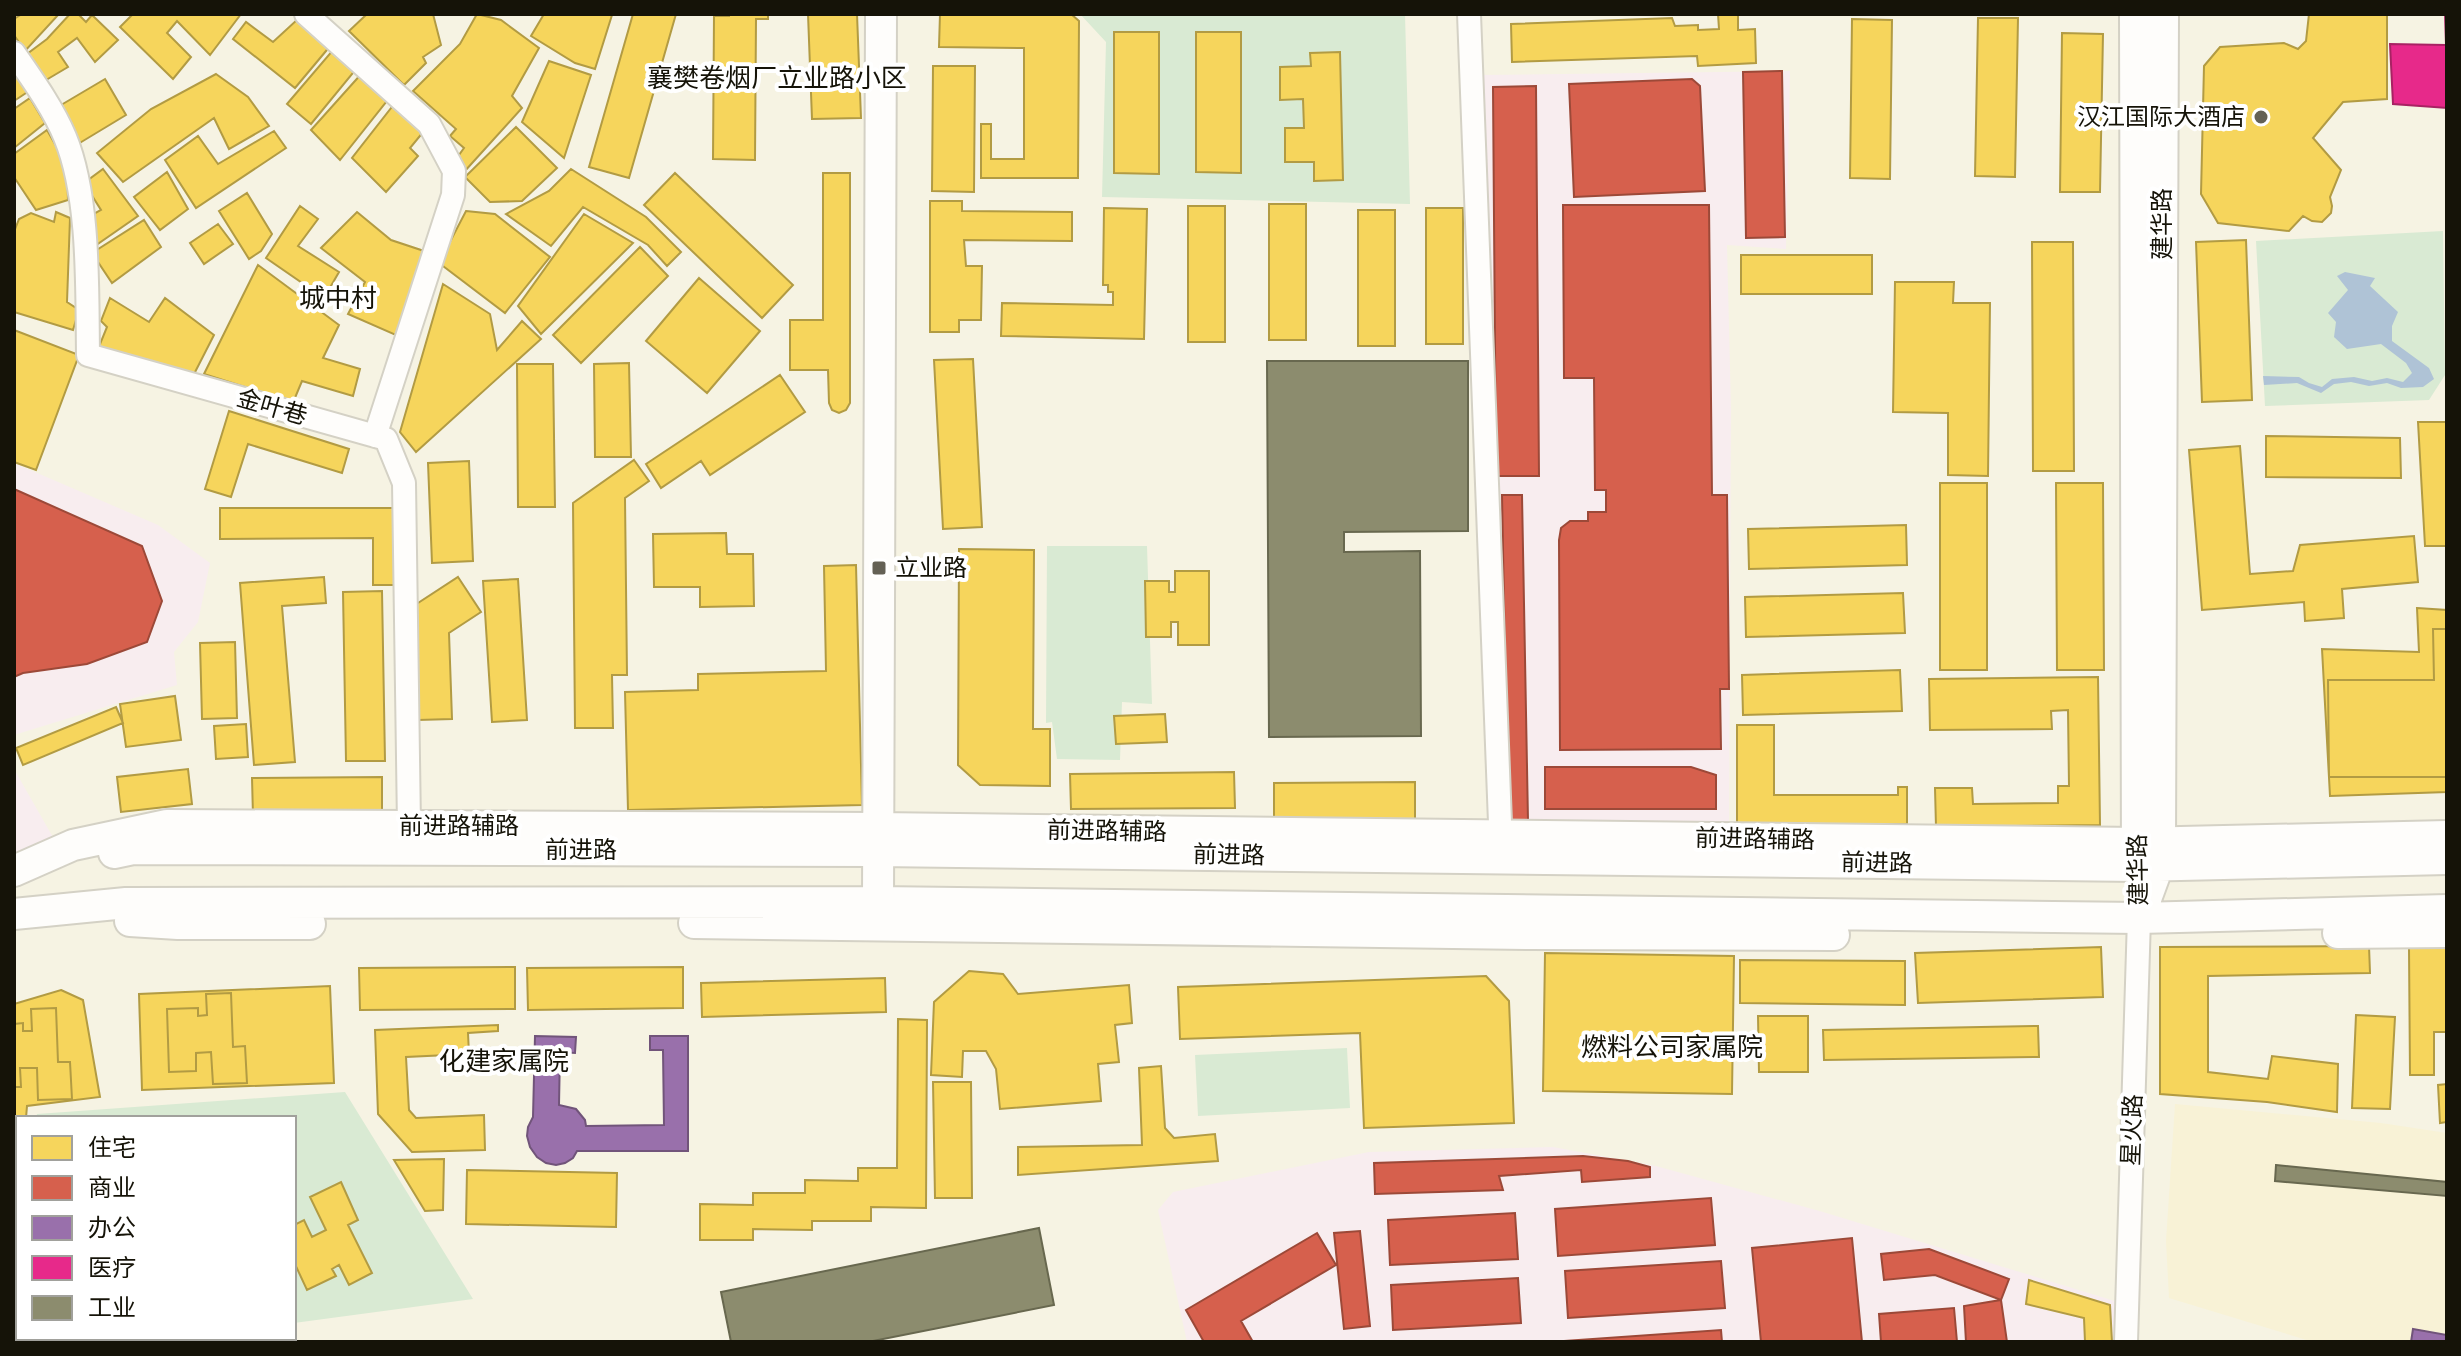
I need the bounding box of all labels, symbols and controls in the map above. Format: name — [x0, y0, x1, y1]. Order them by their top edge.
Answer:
district label: 襄樊卷烟厂立业路小区 — [647, 62, 907, 94]
place label: 汉江国际大酒店 — [2077, 102, 2245, 131]
marker: 汉江国际大酒店 — [2252, 108, 2270, 126]
street label: 建华路 — [2147, 188, 2176, 260]
district label: 城中村 — [299, 282, 377, 314]
street label: 金叶巷 — [234, 383, 311, 430]
place label: 立业路 — [895, 553, 967, 582]
marker: 立业路 — [870, 559, 888, 577]
street label: 前进路辅路 — [399, 811, 519, 840]
street label: 前进路辅路 — [1047, 815, 1167, 846]
street label: 前进路辅路 — [1695, 823, 1815, 854]
street label: 建华路 — [2122, 834, 2153, 906]
street label: 前进路 — [545, 835, 617, 864]
street label: 前进路 — [1193, 839, 1265, 870]
street label: 前进路 — [1841, 847, 1913, 878]
district label: 燃料公司家属院 — [1581, 1031, 1763, 1063]
district label: 化建家属院 — [439, 1045, 569, 1077]
street label: 星火路 — [2116, 1093, 2147, 1166]
legend — [16, 1116, 296, 1340]
text: 住宅 — [88, 1133, 136, 1162]
text: 商业 — [88, 1173, 136, 1202]
text: 办公 — [88, 1213, 136, 1242]
text: 医疗 — [88, 1253, 136, 1282]
text: 工业 — [88, 1293, 136, 1322]

